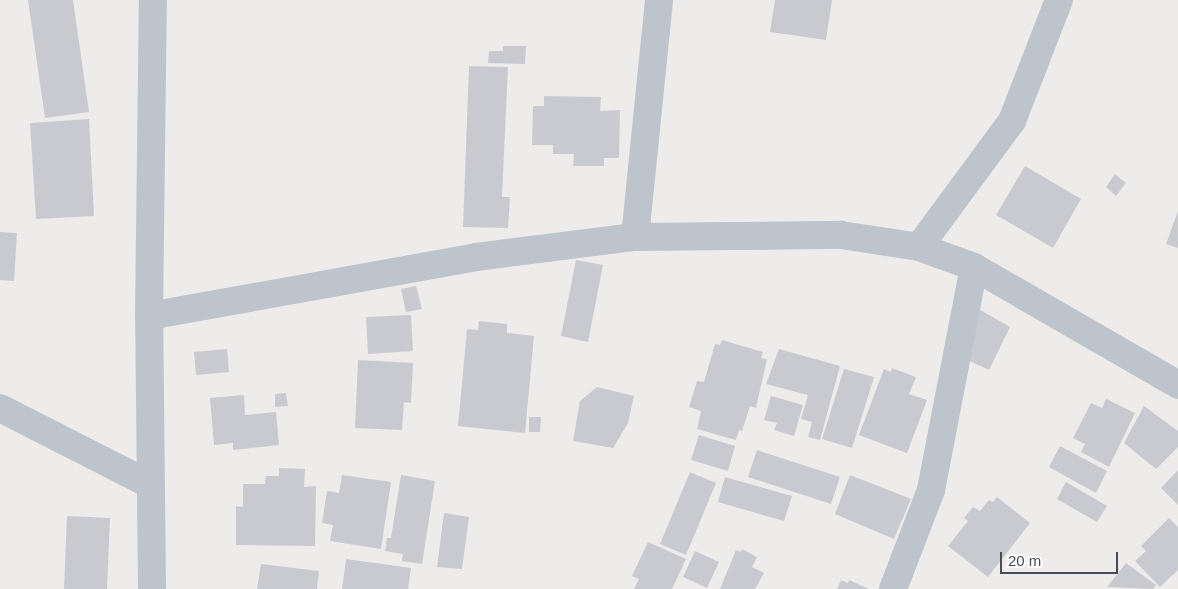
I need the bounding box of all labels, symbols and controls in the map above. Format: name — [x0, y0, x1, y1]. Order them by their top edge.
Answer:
scale bar — [1003, 542, 1120, 574]
text: 20 m — [1008, 552, 1041, 569]

